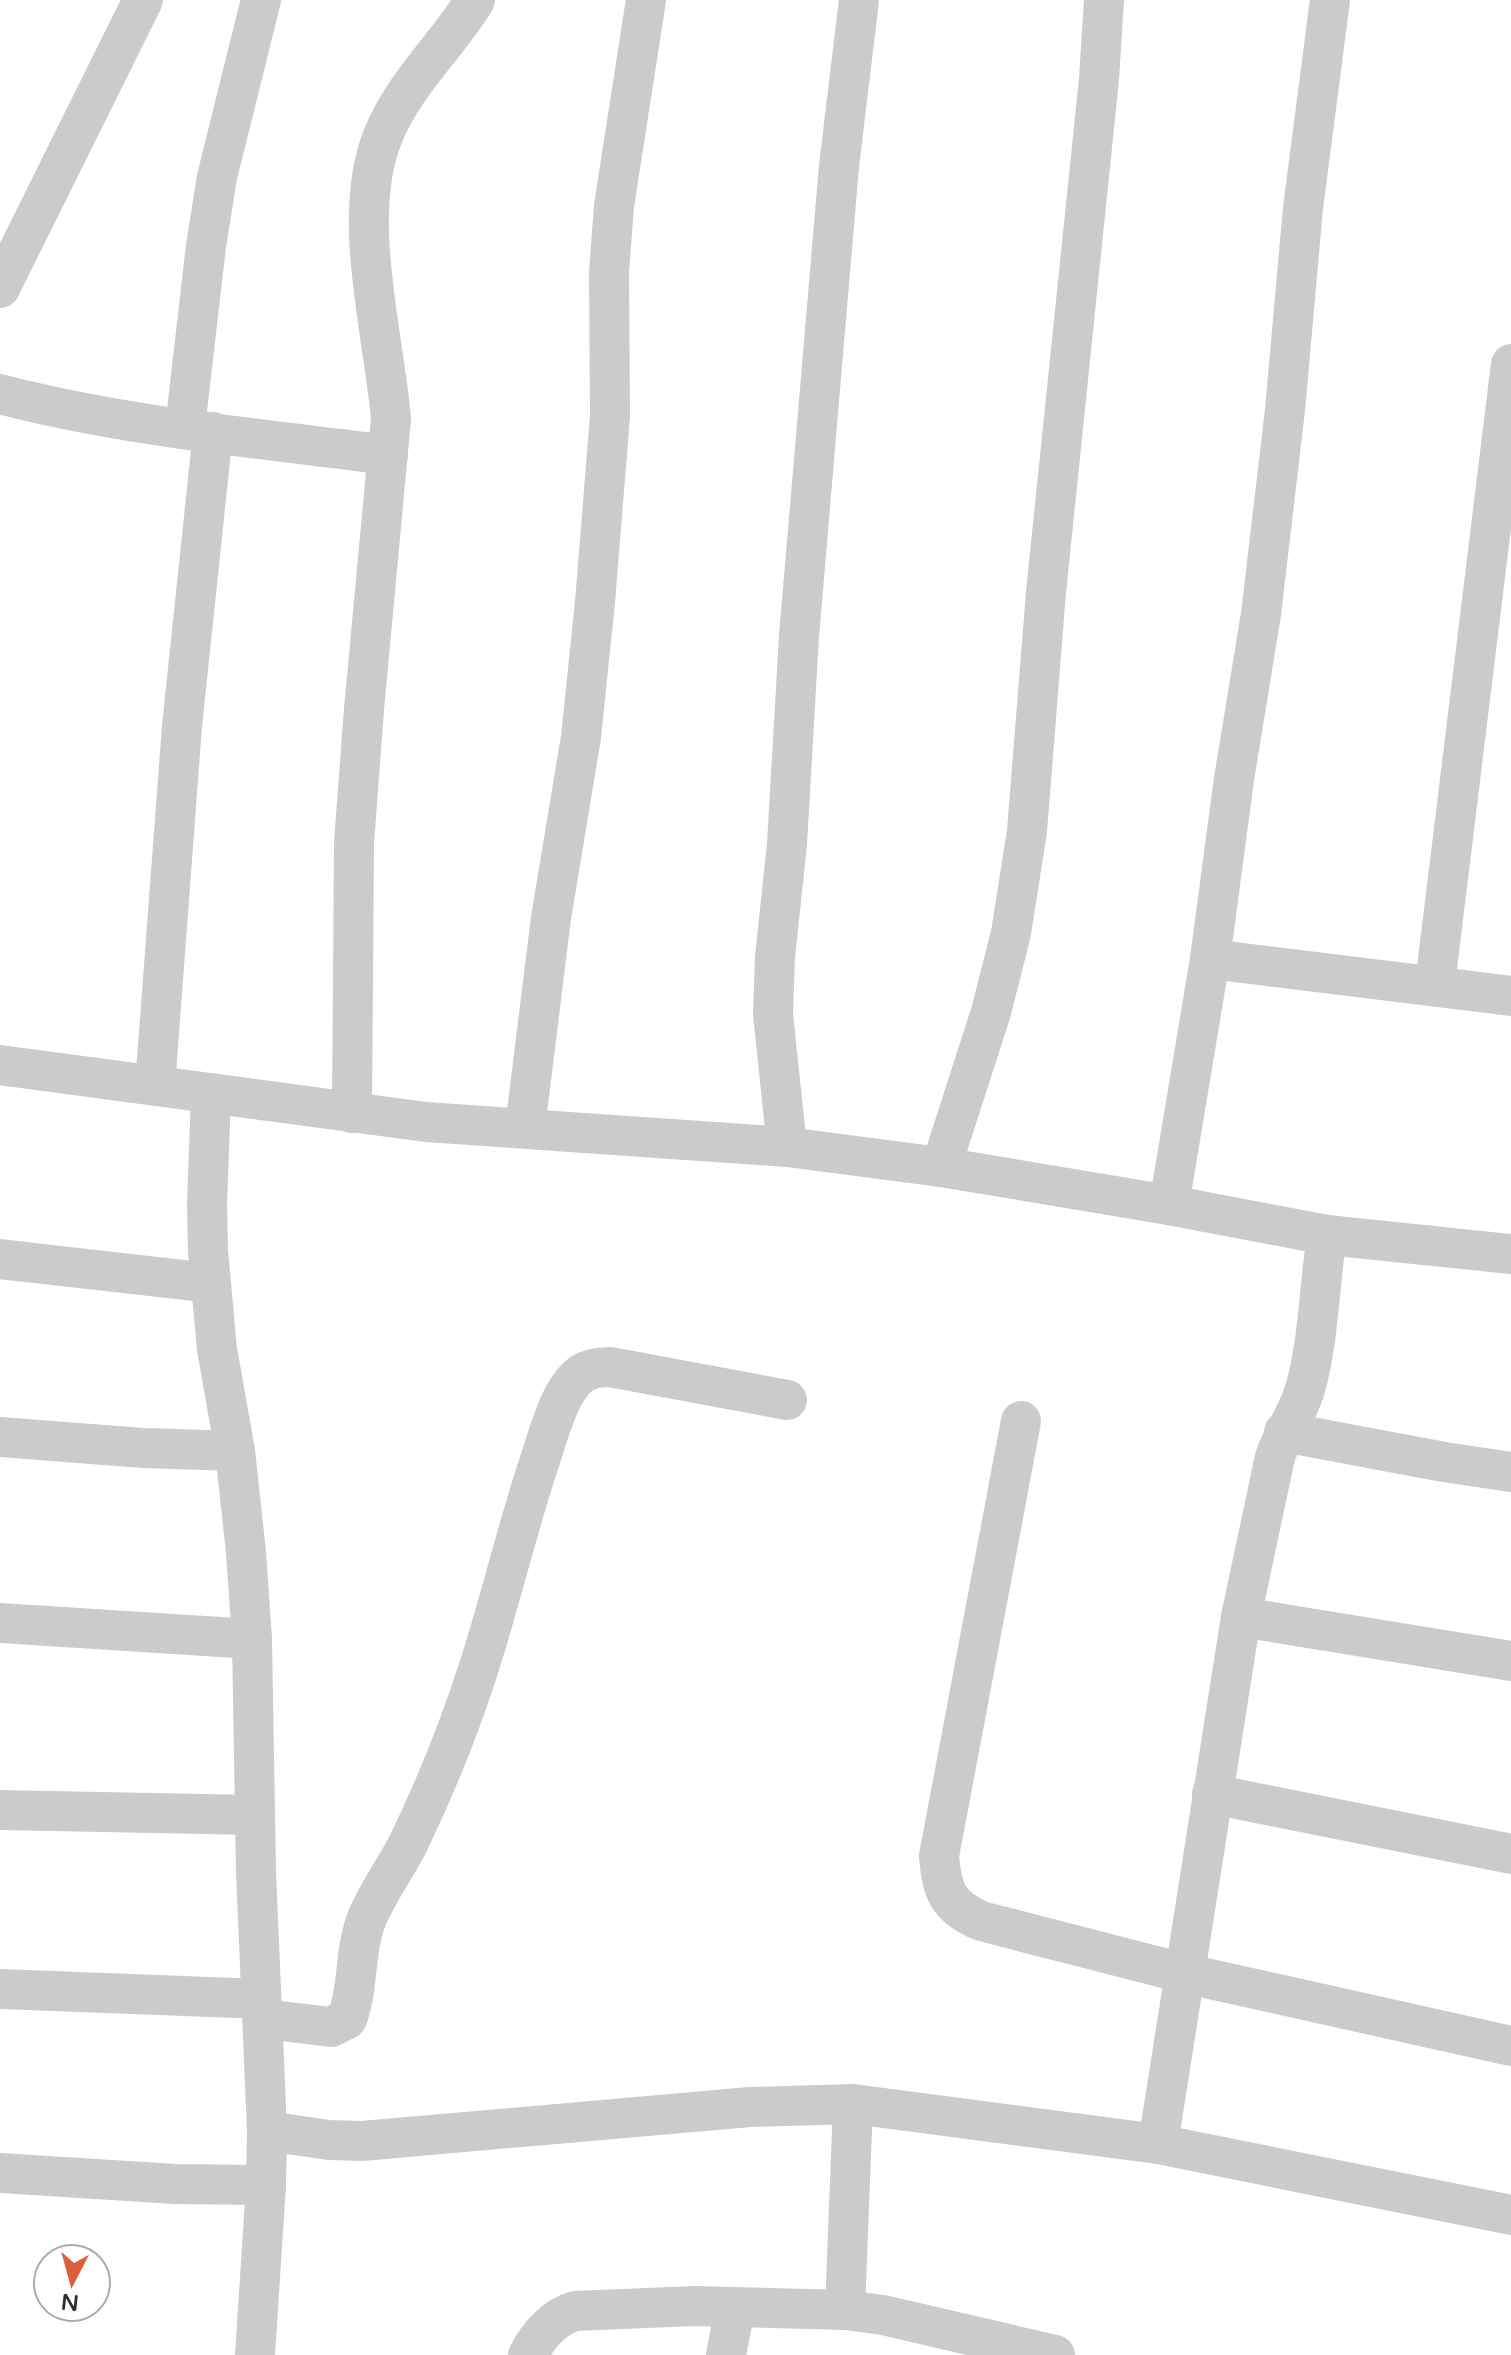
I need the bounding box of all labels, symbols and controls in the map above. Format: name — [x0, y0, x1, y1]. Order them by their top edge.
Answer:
north arrow — [32, 2243, 112, 2323]
text: N — [60, 2288, 80, 2316]

